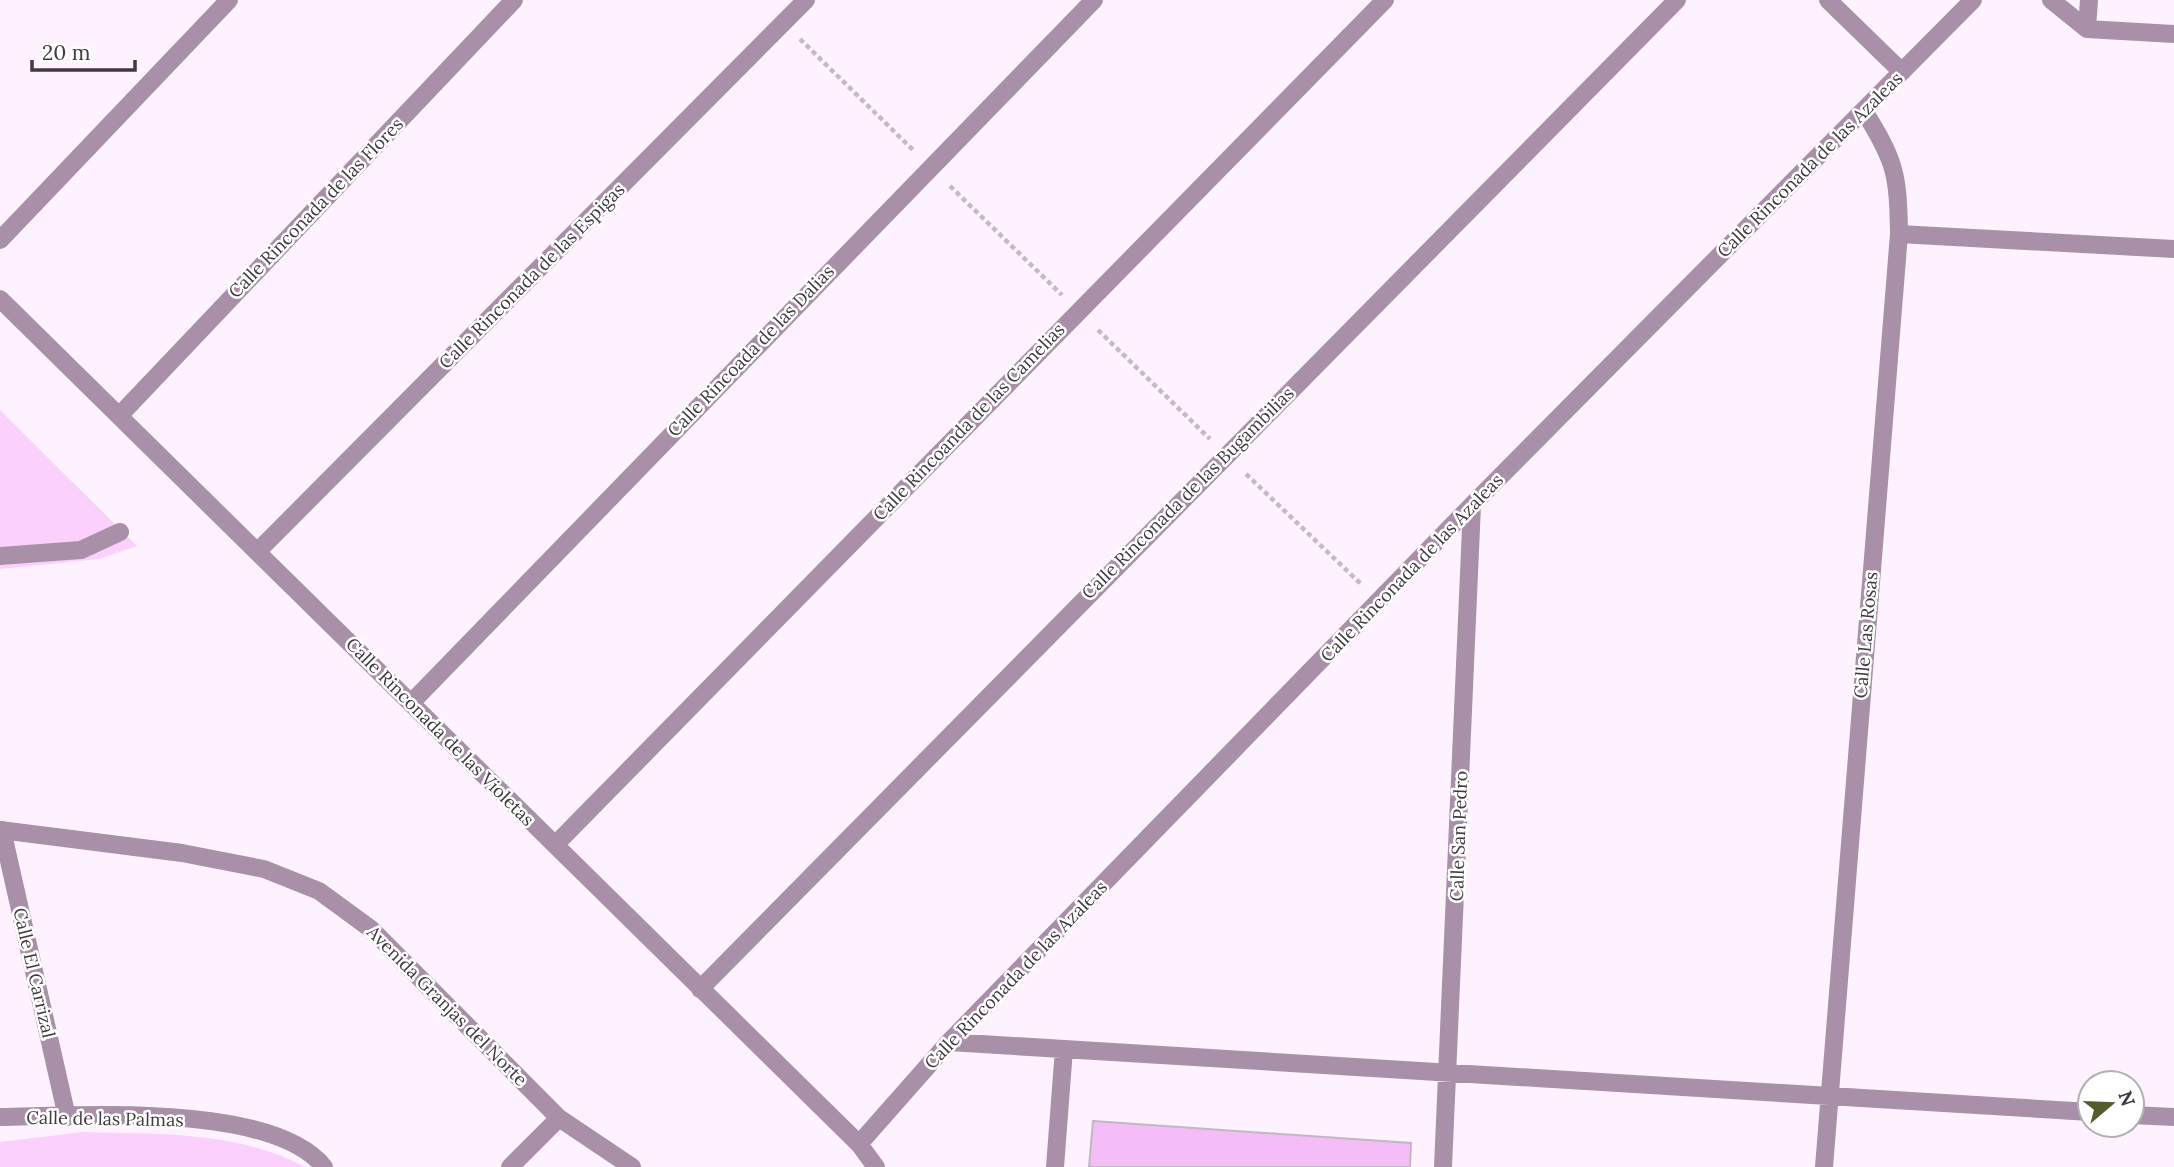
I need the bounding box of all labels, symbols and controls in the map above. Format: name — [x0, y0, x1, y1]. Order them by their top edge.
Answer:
scale bar — [32, 28, 135, 72]
text: 20 m — [42, 39, 91, 66]
street label: Calle Rinconada de las Azaleas — [1712, 67, 1907, 262]
street label: Calle Rinconada de las Flores — [223, 113, 408, 303]
street label: Calle Rinconada de las Espigas — [434, 178, 630, 374]
street label: Calle Rincoada de las Dalias — [662, 260, 839, 441]
street label: Calle Rincoanda de las Camelias — [868, 318, 1069, 525]
street label: Calle Rinconada de las Bugambilias — [1077, 382, 1299, 604]
street label: Calle Rinconada de las Azaleas — [1315, 468, 1508, 667]
street label: Calle Las Rosas — [1849, 571, 1882, 699]
street label: Calle Rinconada de las Violetas — [341, 633, 539, 831]
street label: Calle San Pedro — [1445, 770, 1472, 902]
street label: Calle Rinconada de las Azaleas — [919, 875, 1112, 1074]
street label: Calle El Carrizal — [8, 906, 61, 1040]
street label: Avenida Granjas del Norte — [361, 920, 533, 1091]
north arrow — [2076, 1069, 2146, 1139]
text: N — [2113, 1088, 2141, 1110]
street label: Calle de las Palmas — [26, 1106, 184, 1131]

